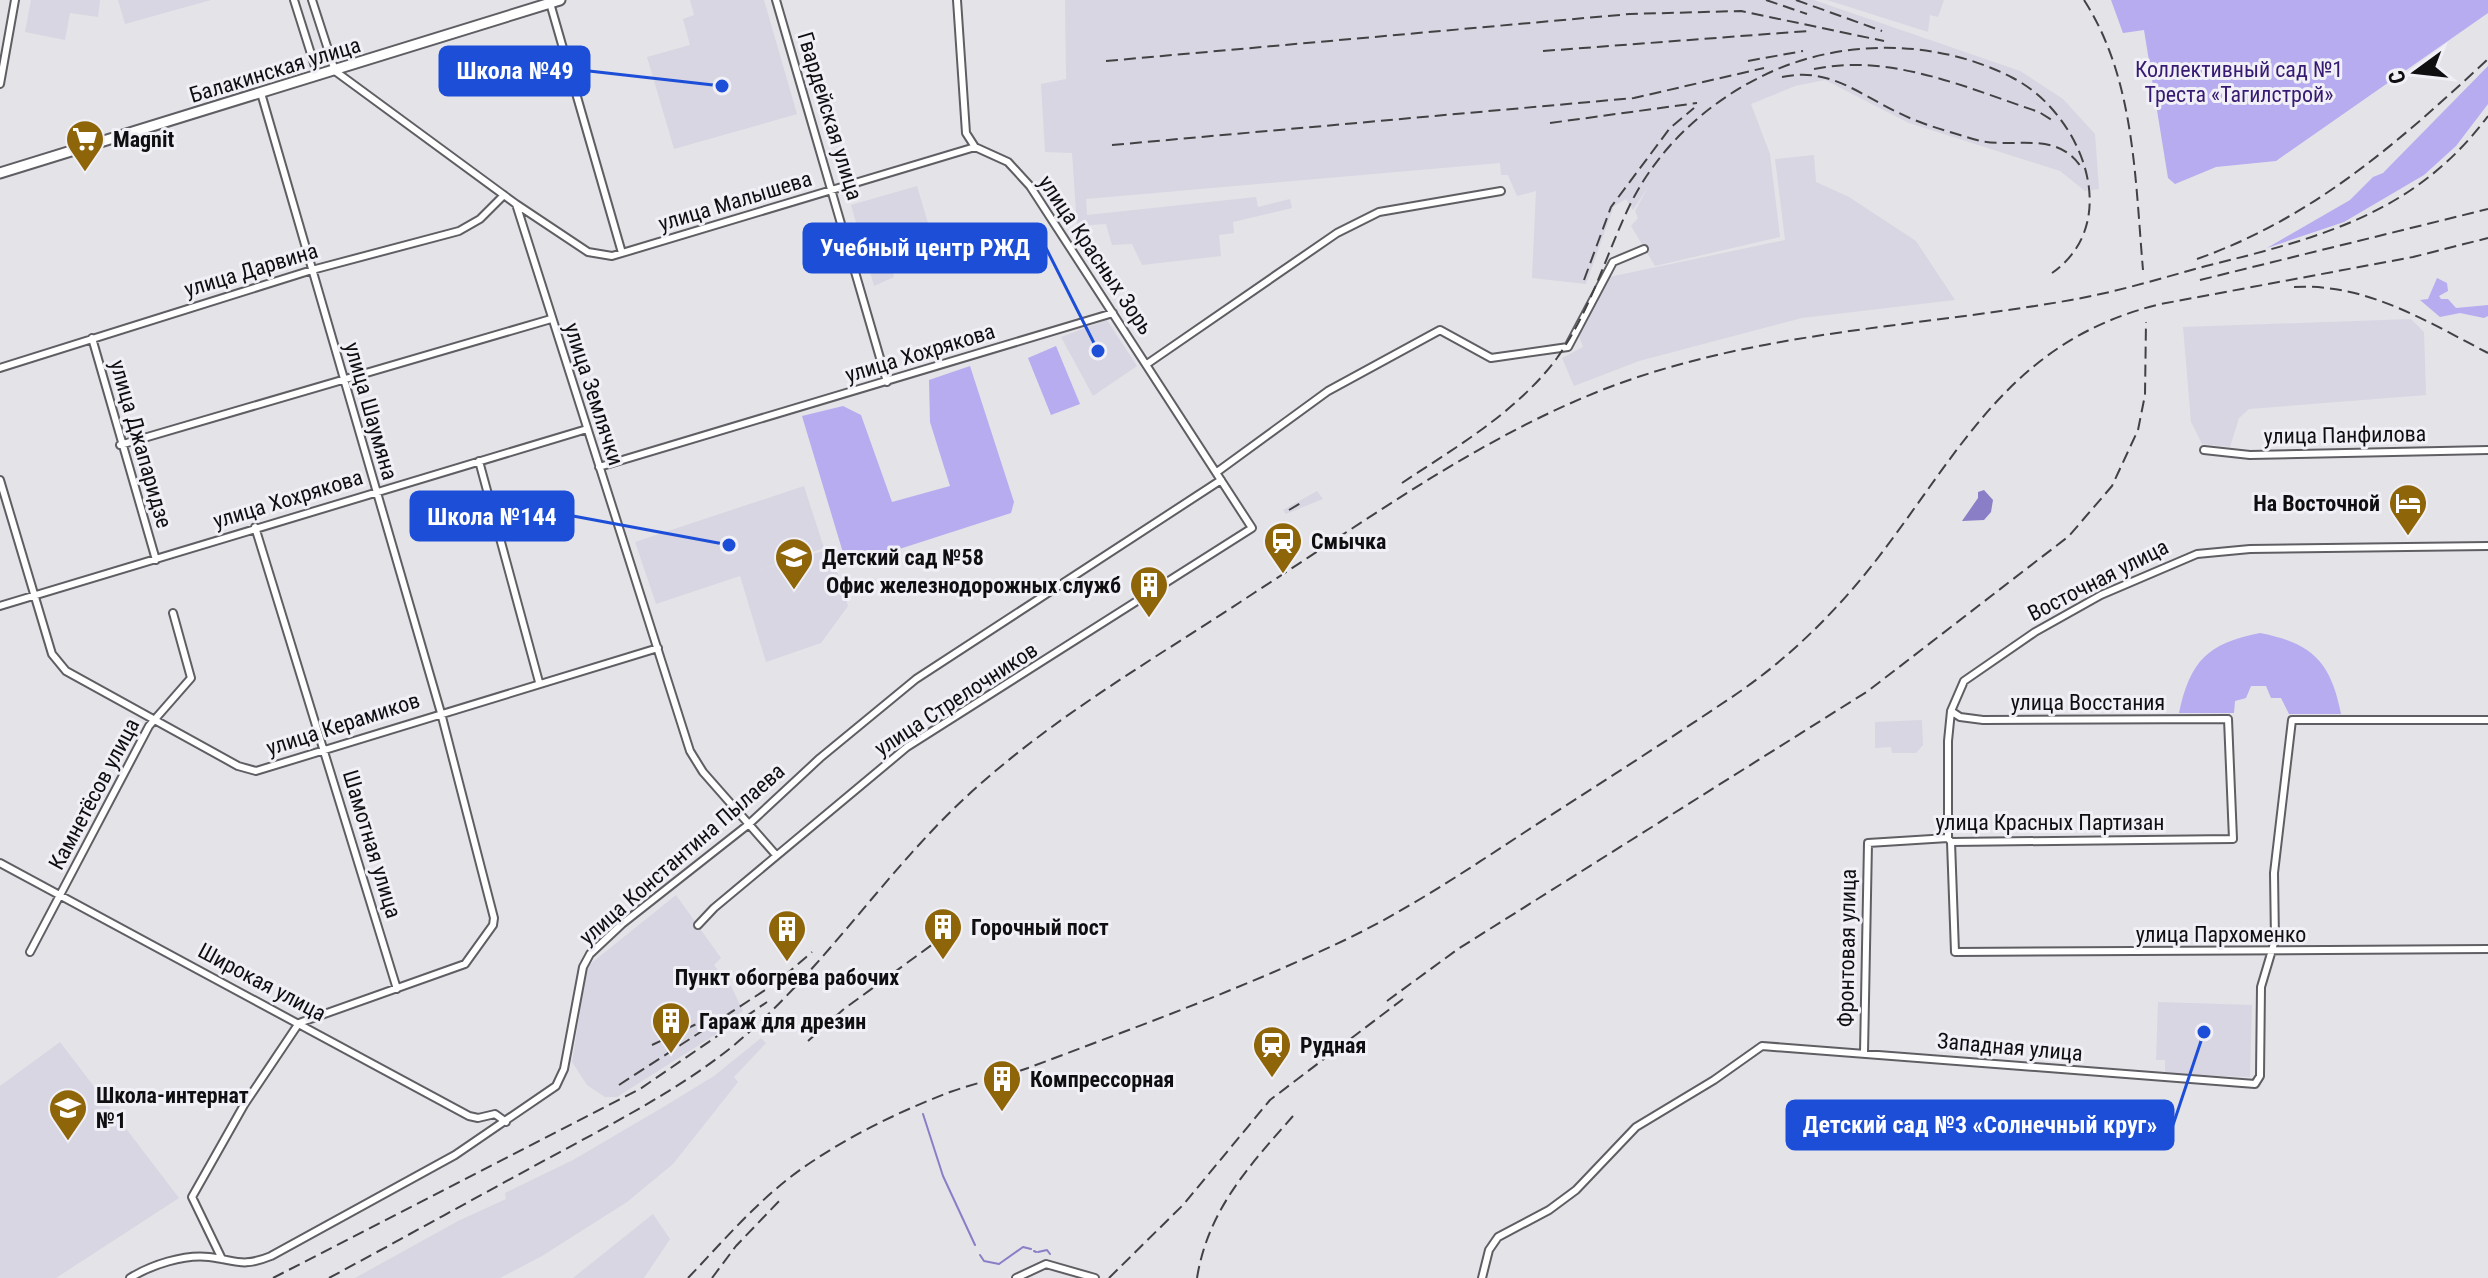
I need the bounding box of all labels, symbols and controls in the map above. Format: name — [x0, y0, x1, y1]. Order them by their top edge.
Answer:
street label: Гвардейская улица — [793, 29, 867, 203]
street label: Балакинская улица — [186, 32, 364, 108]
north arrow — [2376, 32, 2456, 112]
callout: Школа №49 — [440, 47, 589, 95]
text: Школа №49 — [456, 57, 574, 85]
park label: Коллективный сад №1 Треста «Тагилстрой» — [2135, 57, 2343, 107]
text: С — [2383, 68, 2411, 86]
supermarket icon: Magnit — [64, 118, 106, 173]
place label: Magnit — [113, 127, 174, 152]
street label: улица Малышева — [655, 166, 815, 236]
street label: улица Красных Зорь — [1033, 171, 1159, 339]
callout: Учебный центр РЖД — [804, 224, 1046, 272]
text: Учебный центр РЖД — [820, 234, 1030, 262]
street label: улица Дарвина — [181, 238, 321, 302]
street label: улица Хохрякова — [842, 318, 998, 388]
street label: улица Землячки — [559, 320, 629, 468]
street label: улица Шаумяна — [339, 339, 403, 483]
street label: улица Джапаридзе — [105, 357, 177, 531]
street label: улица Панфилова — [2263, 421, 2427, 449]
street label: улица Хохрякова — [210, 464, 366, 534]
hotel icon: На Восточной — [2387, 482, 2429, 537]
place label: На Восточной — [2253, 491, 2380, 516]
callout: Школа №144 — [411, 492, 573, 540]
text: Школа №144 — [427, 503, 557, 531]
station icon: Смычка — [1262, 520, 1304, 575]
place label: Смычка — [1311, 529, 1386, 554]
street label: Восточная улица — [2024, 534, 2172, 626]
school or university icon: Детский сад №58 — [773, 536, 815, 591]
place label: Детский сад №58 — [822, 545, 984, 570]
building icon: Офис железнодорожных служб — [1128, 564, 1170, 619]
place label: Офис железнодорожных служб — [826, 573, 1121, 598]
street label: улица Стрелочников — [870, 637, 1042, 761]
street label: улица Керамиков — [263, 687, 423, 761]
street label: улица Восстания — [2011, 690, 2165, 715]
street label: Камнетёсов улица — [44, 714, 144, 874]
street label: улица Константина Пылаева — [574, 758, 790, 950]
street label: Шамотная улица — [338, 767, 406, 921]
street label: улица Красных Партизан — [1935, 810, 2165, 835]
street label: Фронтовая улица — [1833, 869, 1861, 1027]
building icon: Горочный пост — [922, 906, 964, 961]
building icon: Пункт обогрева рабочих — [766, 908, 808, 963]
place label: Горочный пост — [971, 915, 1109, 940]
street label: улица Пархоменко — [2136, 922, 2306, 947]
street label: Широкая улица — [194, 938, 330, 1026]
place label: Пункт обогрева рабочих — [675, 965, 899, 990]
building icon: Гараж для дрезин — [650, 1000, 692, 1055]
place label: Гараж для дрезин — [699, 1009, 866, 1034]
station icon: Рудная — [1251, 1024, 1293, 1079]
street label: Западная улица — [1936, 1028, 2084, 1066]
place label: Рудная — [1300, 1033, 1366, 1058]
building icon: Компрессорная — [981, 1058, 1023, 1113]
place label: Компрессорная — [1030, 1067, 1174, 1092]
place label: Школа-интернат №1 — [96, 1083, 249, 1133]
school or university icon: Школа-интернат №1 — [47, 1087, 89, 1142]
callout: Детский сад №3 «Солнечный круг» — [1787, 1101, 2173, 1149]
text: Детский сад №3 «Солнечный круг» — [1803, 1111, 2157, 1139]

